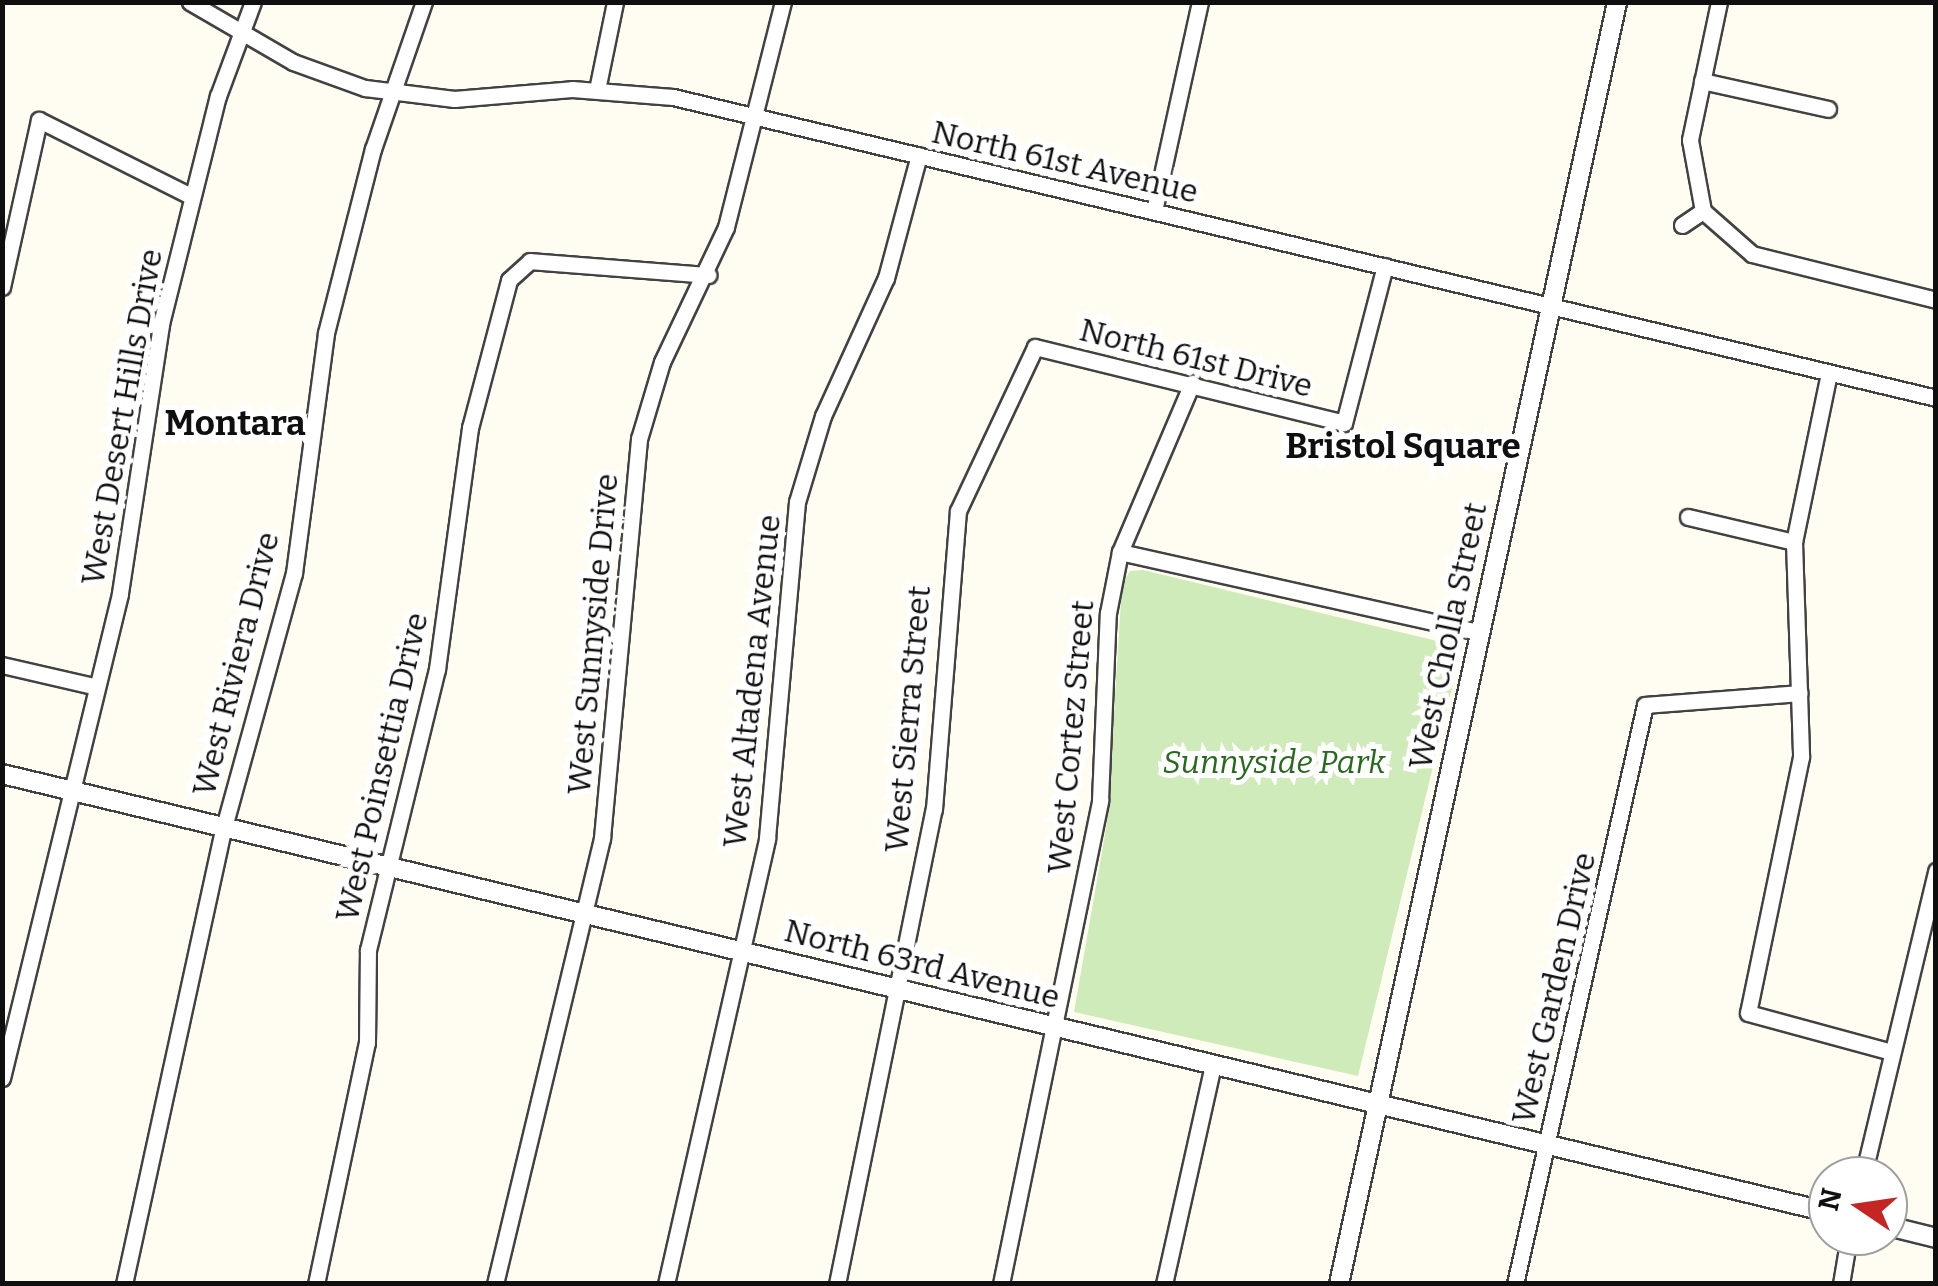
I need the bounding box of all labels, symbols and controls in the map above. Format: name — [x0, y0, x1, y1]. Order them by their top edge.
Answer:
street label: North 61st Avenue — [928, 113, 1202, 211]
street label: West Desert Hills Drive — [74, 246, 170, 588]
street label: North 61st Drive — [1076, 311, 1316, 405]
district label: Montara — [164, 402, 306, 444]
district label: Bristol Square — [1285, 425, 1521, 467]
street label: West Sunnyside Drive — [560, 472, 626, 796]
street label: West Cholla Street — [1401, 499, 1495, 773]
street label: West Altadena Avenue — [715, 513, 789, 849]
street label: West Riviera Drive — [185, 528, 287, 800]
street label: West Sierra Street — [877, 584, 939, 854]
street label: West Cortez Street — [1040, 599, 1102, 875]
street label: West Poinsettia Drive — [328, 609, 436, 925]
park label: Sunnyside Park — [1162, 743, 1386, 781]
street label: West Garden Drive — [1504, 849, 1604, 1127]
street label: North 63rd Avenue — [780, 911, 1064, 1017]
north arrow — [1808, 1156, 1908, 1256]
text: N — [1812, 1185, 1849, 1214]

